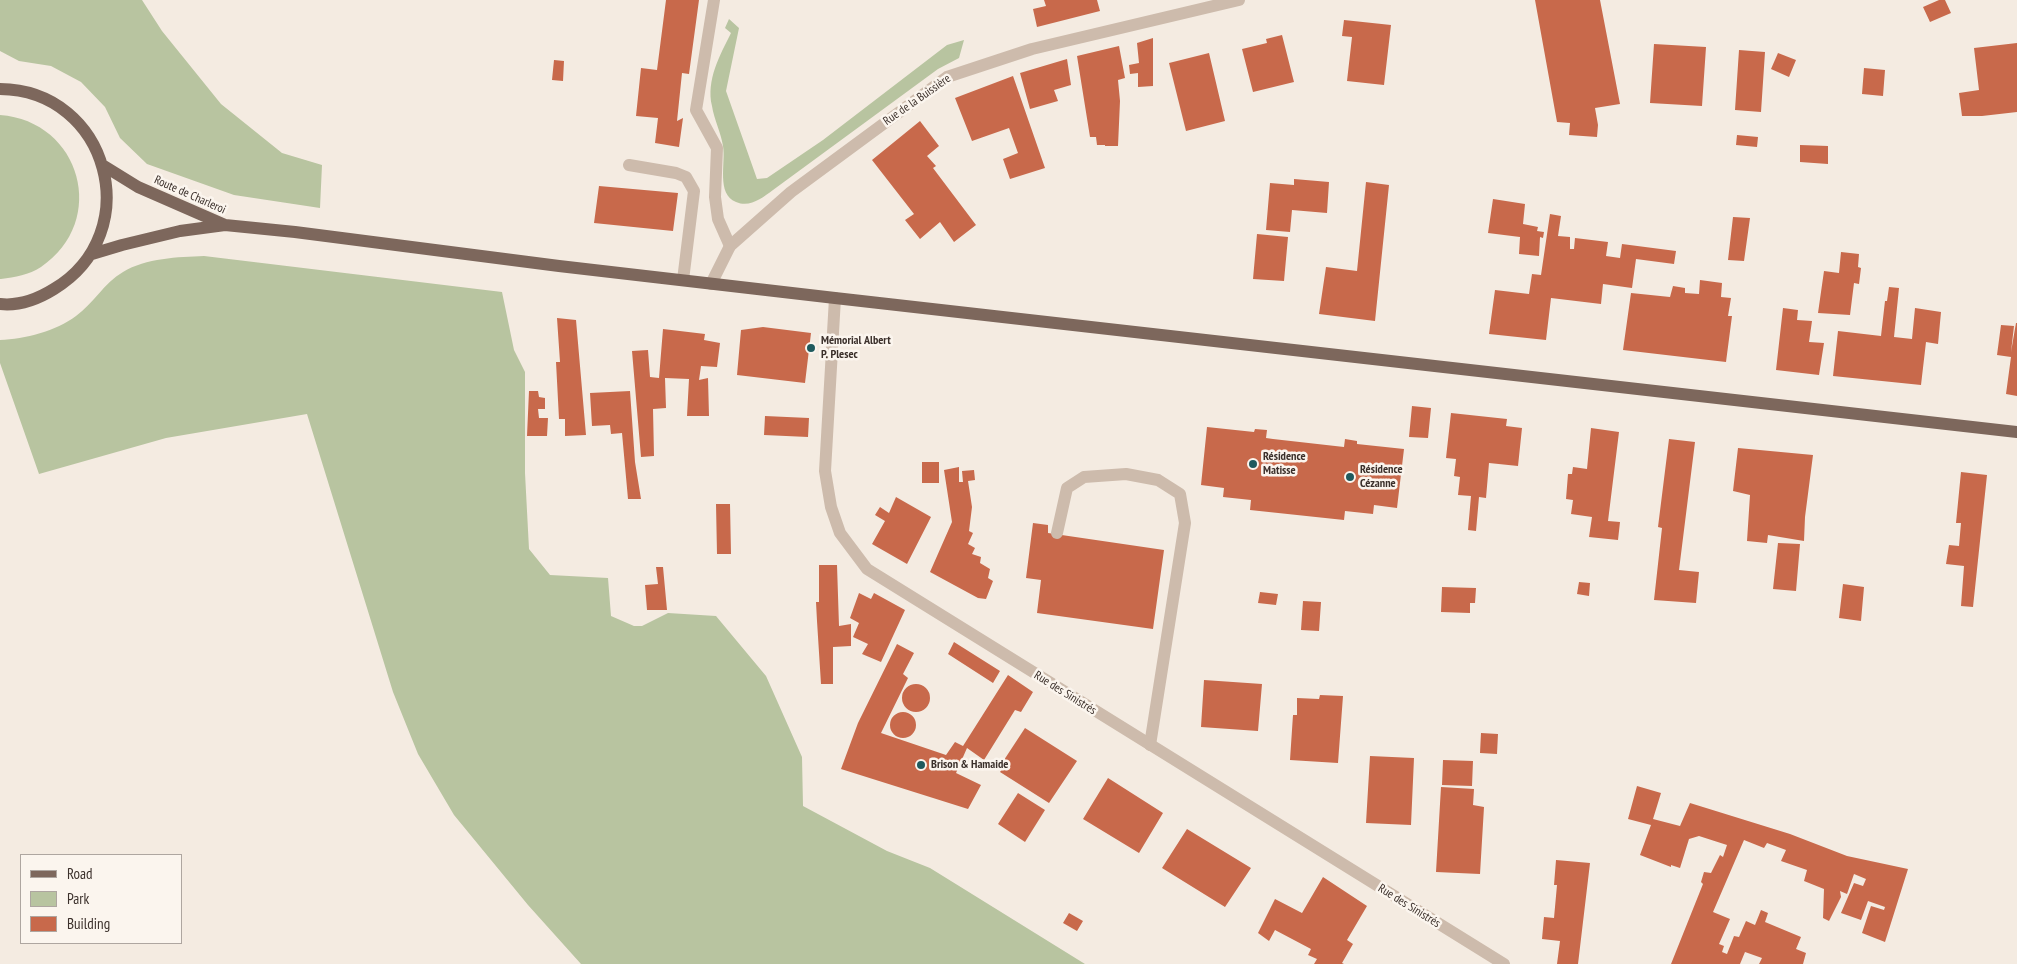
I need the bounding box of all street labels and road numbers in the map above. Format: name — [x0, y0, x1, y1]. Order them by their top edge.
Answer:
street label: Rue de la Buissière — [881, 72, 953, 128]
street label: Route de Charleroi — [152, 173, 228, 217]
street label: Rue des Sinistrés — [1031, 668, 1099, 718]
street label: Rue des Sinistrés — [1375, 881, 1443, 931]

